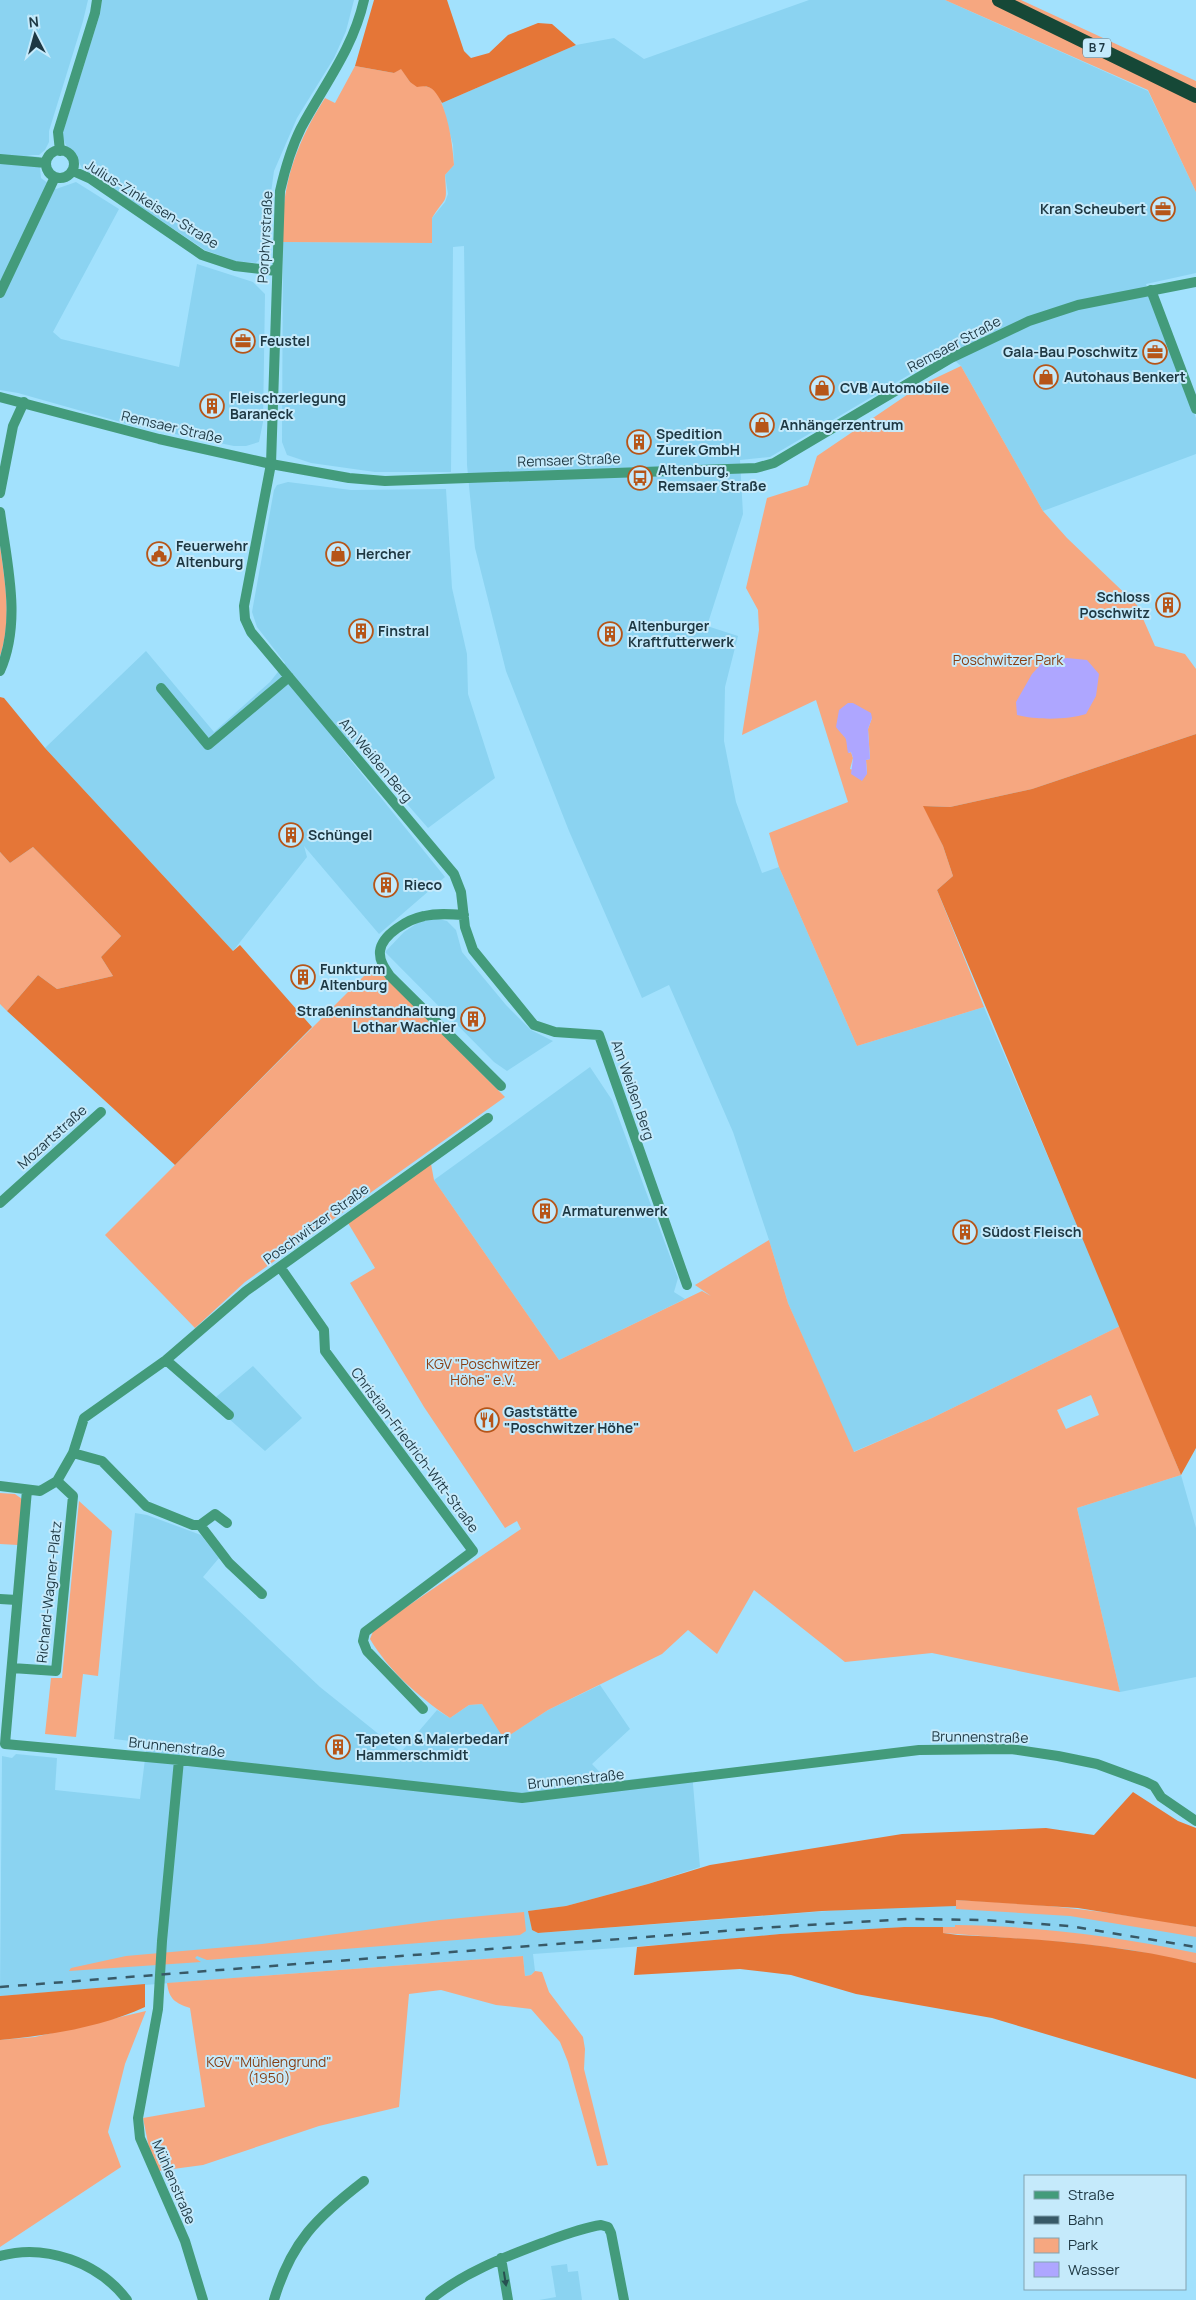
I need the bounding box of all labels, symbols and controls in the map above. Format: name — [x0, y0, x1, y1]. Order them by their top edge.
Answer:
north arrow — [10, 10, 60, 60]
text: N — [28, 12, 40, 32]
road number: B 7 — [1083, 38, 1111, 58]
street label: Julius-Zinkeisen-Straße — [82, 155, 223, 252]
street label: Porphyrstraße — [253, 190, 276, 284]
office icon: Kran Scheubert — [1150, 196, 1176, 222]
place label: Kran Scheubert — [1040, 199, 1146, 218]
street label: Remsaer Straße — [904, 311, 1004, 376]
office icon: Feustel — [230, 328, 256, 354]
place label: Feustel — [260, 331, 310, 350]
office icon: Gala-Bau Poschwitz — [1142, 339, 1168, 365]
place label: Gala-Bau Poschwitz — [1003, 342, 1138, 361]
shop icon: Autohaus Benkert — [1033, 364, 1059, 390]
place label: Autohaus Benkert — [1064, 367, 1186, 386]
shop icon: CVB Automobile — [809, 375, 835, 401]
place label: CVB Automobile — [840, 378, 949, 397]
place label: Fleischzerlegung Baraneck — [230, 388, 346, 423]
building icon: Fleischzerlegung Baraneck — [199, 393, 225, 419]
street label: Remsaer Straße — [120, 406, 225, 447]
shop icon: Anhängerzentrum — [749, 412, 775, 438]
place label: Anhängerzentrum — [780, 415, 903, 434]
place label: Spedition Zurek GmbH — [656, 424, 740, 459]
building icon: Spedition Zurek GmbH — [626, 429, 652, 455]
street label: Remsaer Straße — [517, 448, 621, 471]
place label: Altenburg, Remsaer Straße — [658, 460, 767, 495]
bus stop icon: Altenburg, Remsaer Straße — [627, 465, 653, 491]
place label: Feuerwehr Altenburg — [176, 536, 248, 571]
public building icon: Feuerwehr Altenburg — [146, 541, 172, 567]
shop icon: Hercher — [325, 541, 351, 567]
place label: Hercher — [356, 544, 411, 563]
place label: Schloss Poschwitz — [1080, 587, 1150, 622]
building icon: Schloss Poschwitz — [1155, 592, 1181, 618]
place label: Altenburger Kraftfutterwerk — [628, 616, 734, 651]
building icon: Finstral — [348, 618, 374, 644]
place label: Finstral — [378, 621, 429, 640]
building icon: Altenburger Kraftfutterwerk — [597, 621, 623, 647]
park label: Poschwitzer Park — [953, 650, 1064, 669]
street label: Am Weißen Berg — [336, 714, 417, 806]
building icon: Schüngel — [278, 822, 304, 848]
place label: Schüngel — [308, 825, 373, 844]
building icon: Rieco — [373, 872, 399, 898]
place label: Rieco — [404, 875, 442, 894]
place label: Funkturm Altenburg — [320, 959, 387, 994]
building icon: Funkturm Altenburg — [290, 964, 316, 990]
place label: Straßeninstandhaltung Lothar Wachler — [297, 1001, 456, 1036]
building icon: Straßeninstandhaltung Lothar Wachler — [460, 1006, 486, 1032]
street label: Am Weißen Berg — [607, 1037, 659, 1142]
street label: Mozartstraße — [13, 1100, 90, 1173]
street label: Poschwitzer Straße — [259, 1179, 372, 1268]
building icon: Armaturenwerk — [532, 1198, 558, 1224]
place label: Armaturenwerk — [562, 1201, 668, 1220]
building icon: Südost Fleisch — [952, 1219, 978, 1245]
place label: Südost Fleisch — [982, 1222, 1082, 1241]
park label: KGV "Poschwitzer Höhe" e.V. — [426, 1354, 540, 1389]
street label: Christian-Friedrich-Witt-Straße — [347, 1363, 484, 1536]
place label: Gaststätte "Poschwitzer Höhe" — [504, 1402, 640, 1437]
restaurant icon: Gaststätte "Poschwitzer Höhe" — [474, 1407, 500, 1433]
street label: Richard-Wagner-Platz — [32, 1520, 65, 1664]
street label: Brunnenstraße — [931, 1726, 1029, 1747]
place label: Tapeten & Malerbedarf Hammerschmidt — [356, 1729, 510, 1764]
street label: Brunnenstraße — [128, 1732, 226, 1761]
building icon: Tapeten & Malerbedarf Hammerschmidt — [325, 1734, 351, 1760]
street label: Brunnenstraße — [527, 1764, 625, 1793]
park label: KGV "Mühlengrund" (1950) — [206, 2052, 332, 2087]
street label: Mühlenstraße — [148, 2137, 201, 2227]
legend — [1024, 2175, 1186, 2290]
text: Straße — [1068, 2184, 1115, 2205]
text: Bahn — [1068, 2209, 1103, 2230]
text: Park — [1068, 2234, 1098, 2255]
text: Wasser — [1068, 2259, 1120, 2280]
one-way arrow — [501, 2271, 509, 2287]

